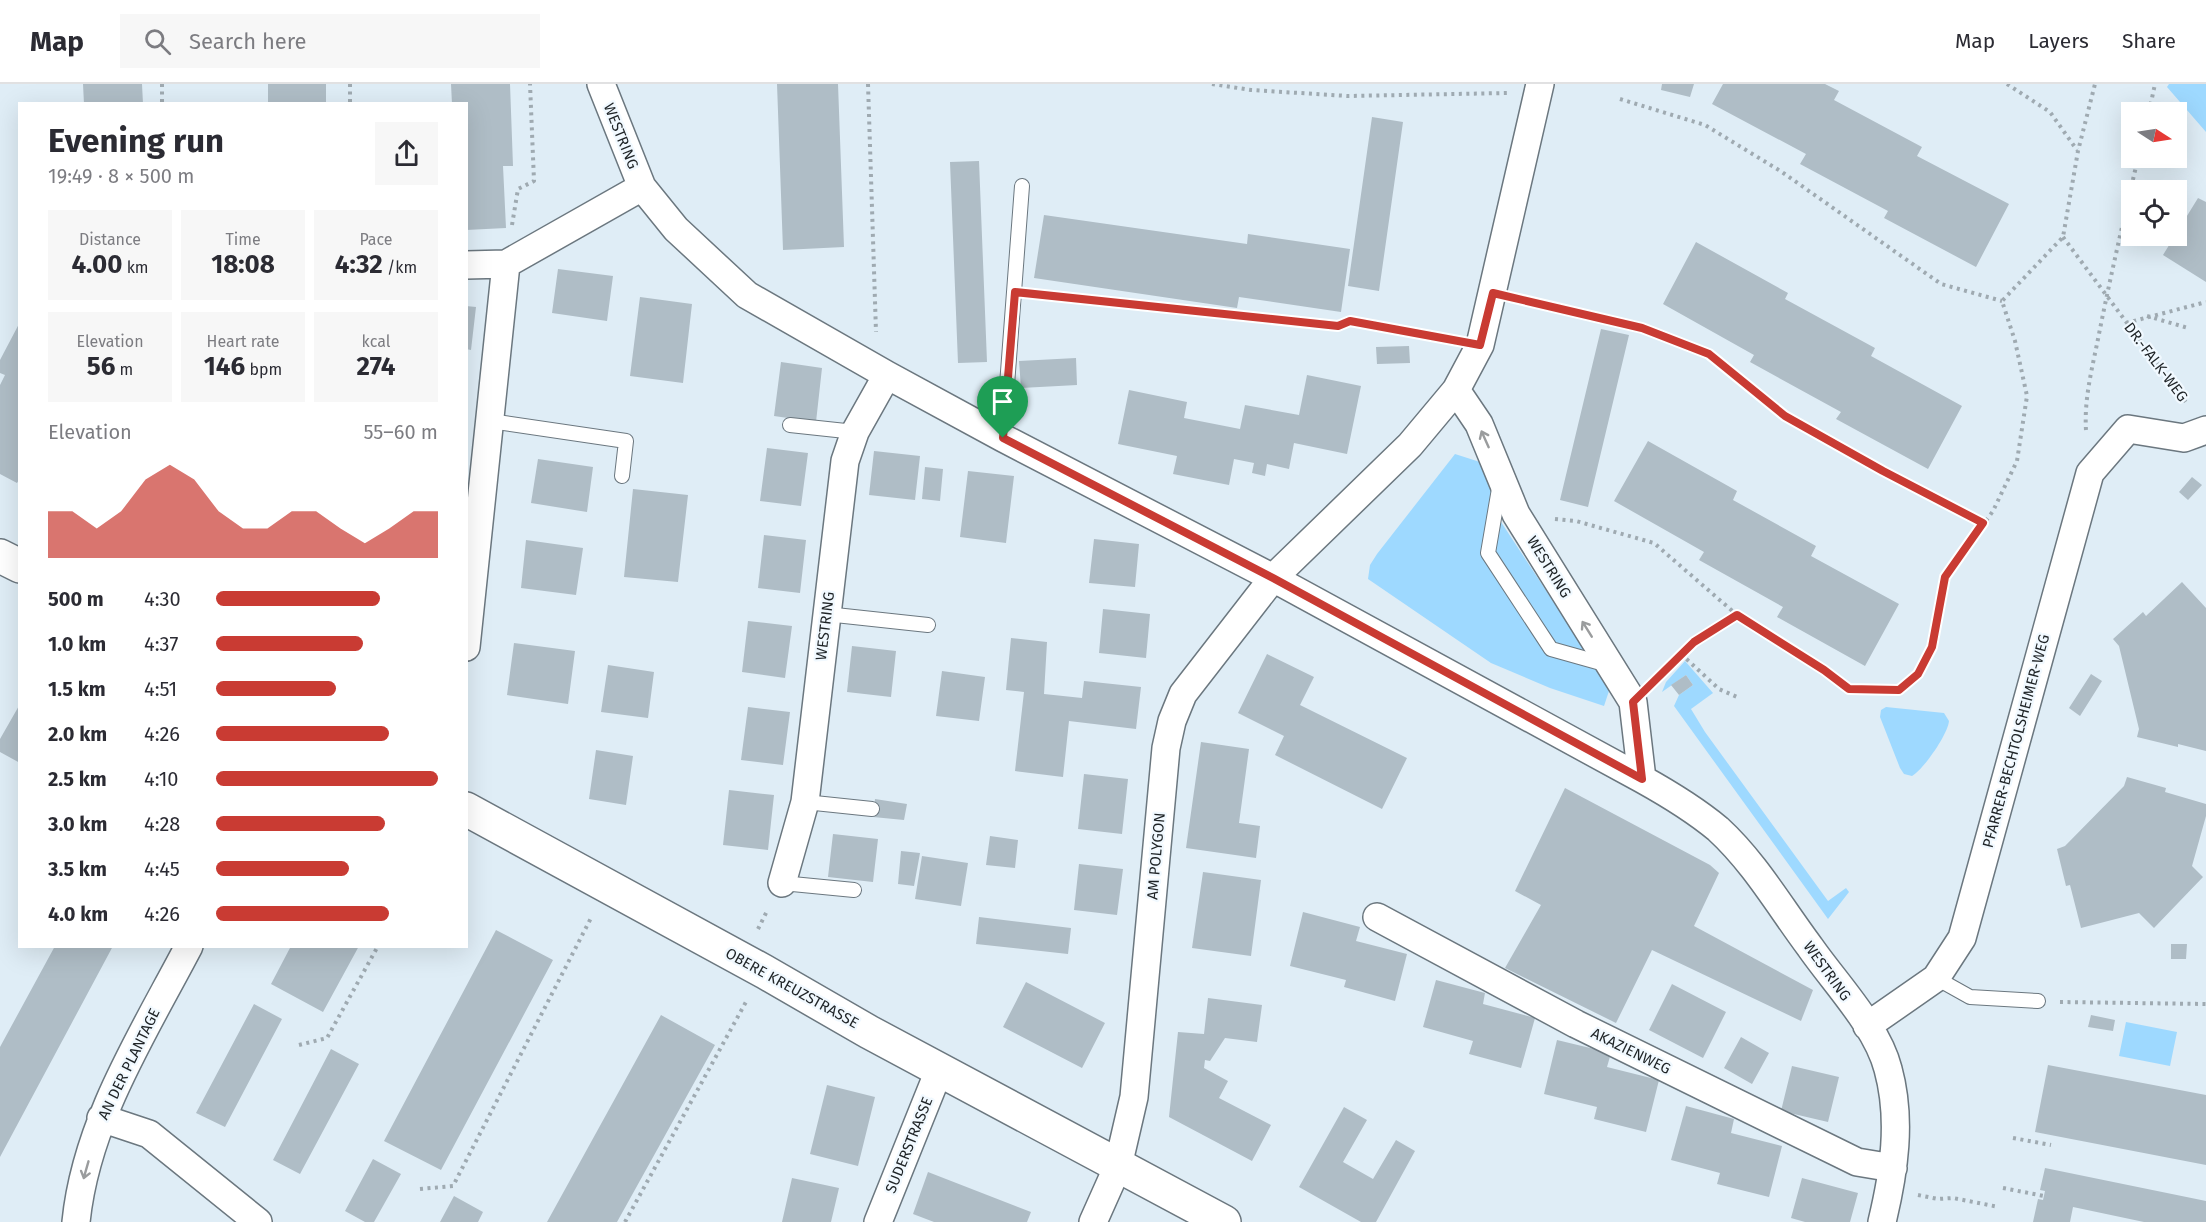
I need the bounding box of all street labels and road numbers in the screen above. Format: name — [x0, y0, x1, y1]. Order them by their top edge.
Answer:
street label: WESTRING — [600, 101, 642, 171]
street label: DR.-FALK-WEG — [2120, 319, 2192, 405]
street label: WESTRING — [1523, 533, 1575, 601]
street label: WESTRING — [812, 591, 838, 661]
street label: PFARRER-BECHTOLSHEIMER-WEG — [1979, 632, 2053, 850]
street label: AM POLYGON — [1143, 812, 1169, 900]
street label: WESTRING — [1799, 938, 1855, 1004]
street label: OBERE KREUZSTRASSE — [722, 944, 862, 1032]
street label: AN DER PLANTAGE — [94, 1005, 164, 1123]
street label: AKAZIENWEG — [1588, 1024, 1674, 1078]
street label: SUDERSTRASSE — [882, 1094, 936, 1196]

